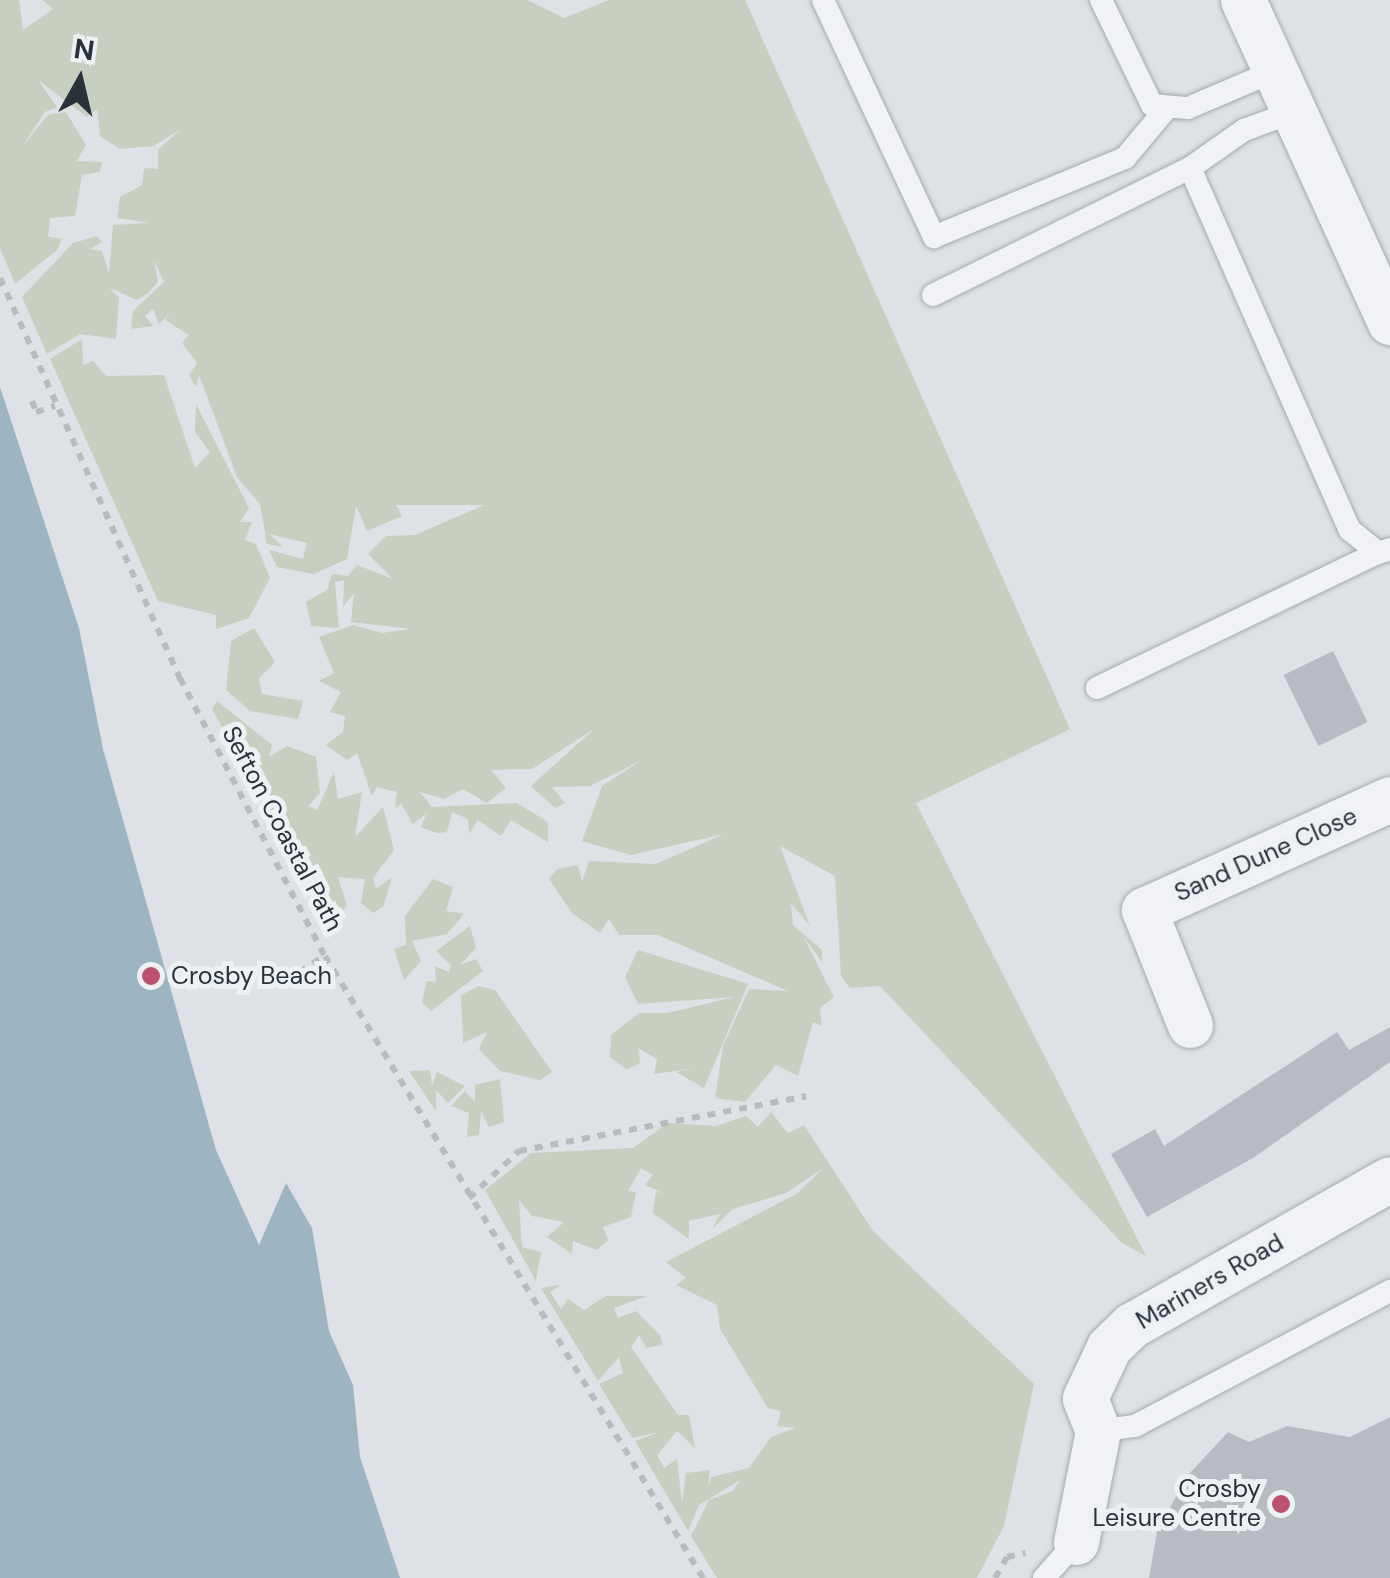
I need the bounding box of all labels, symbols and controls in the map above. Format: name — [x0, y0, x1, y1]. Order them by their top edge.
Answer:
north arrow — [30, 30, 130, 130]
text: N — [72, 30, 97, 70]
street label: Sefton Coastal Path — [215, 721, 349, 937]
street label: Sand Dune Close — [1170, 801, 1362, 909]
place label: Crosby Beach — [171, 961, 332, 991]
marker: Crosby Beach — [140, 965, 162, 987]
street label: Mariners Road — [1131, 1228, 1289, 1336]
place label: Crosby Leisure Centre — [1092, 1475, 1261, 1534]
marker: Crosby Leisure Centre — [1270, 1493, 1292, 1515]

